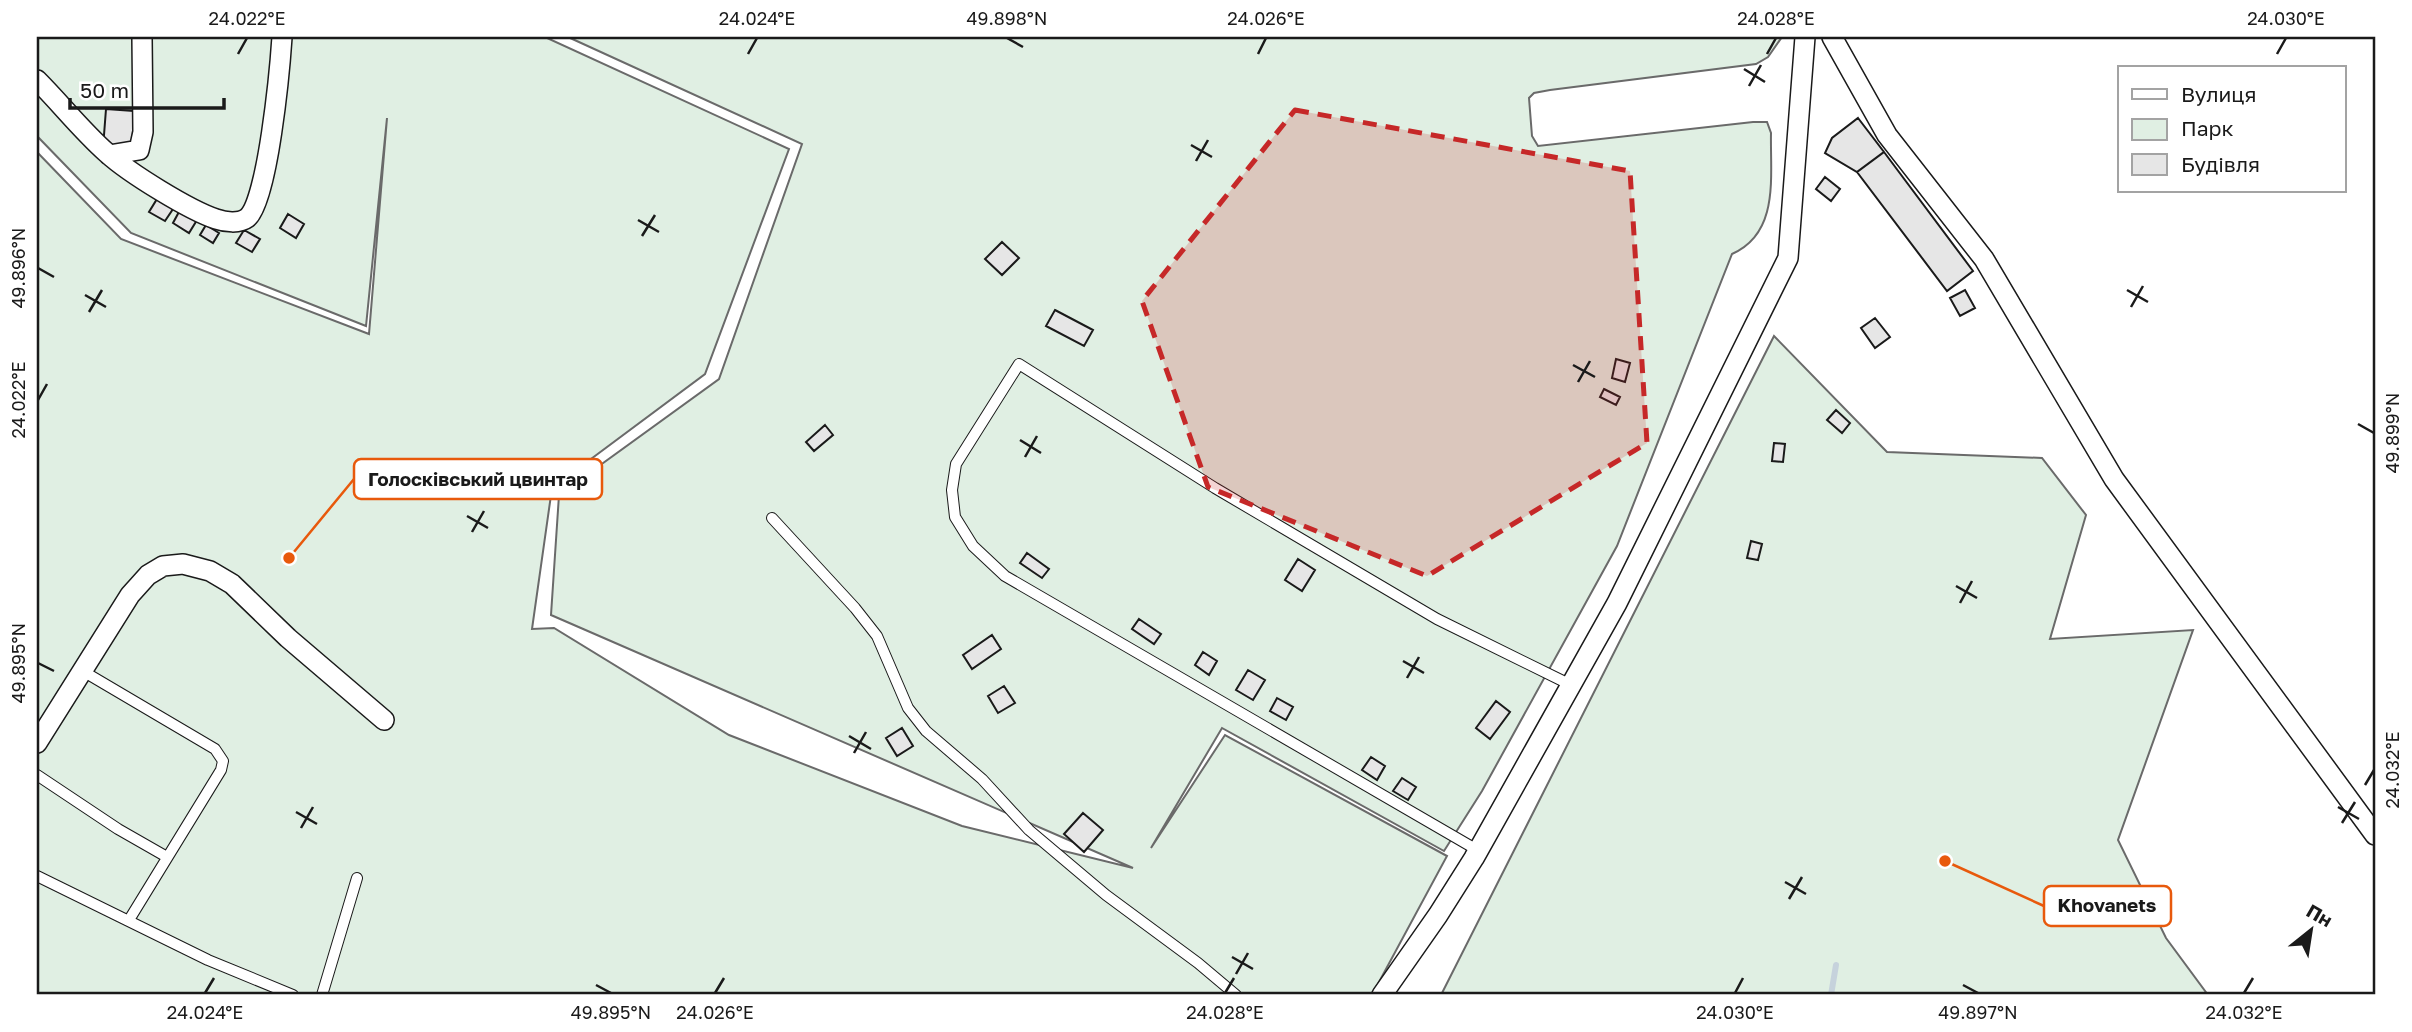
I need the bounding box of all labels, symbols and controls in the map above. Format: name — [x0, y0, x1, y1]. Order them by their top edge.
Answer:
text: 24.022°E — [209, 7, 285, 29]
text: 24.024°E — [719, 7, 795, 29]
text: 49.898°N — [967, 7, 1047, 29]
text: 24.026°E — [1227, 7, 1305, 29]
text: 24.028°E — [1737, 7, 1815, 29]
text: 24.030°E — [2247, 7, 2325, 29]
scale bar — [70, 66, 224, 110]
legend — [2118, 66, 2346, 192]
text: 50 m — [80, 77, 129, 103]
text: Вулиця — [2181, 81, 2257, 107]
text: Парк — [2181, 115, 2234, 141]
text: Будівля — [2181, 151, 2260, 177]
text: 49.896°N — [7, 228, 29, 308]
text: 24.022°E — [7, 362, 29, 438]
text: 49.899°N — [2381, 393, 2403, 473]
callout: Голосківський цвинтар — [354, 459, 602, 499]
text: Голосківський цвинтар — [368, 467, 588, 490]
text: 49.895°N — [7, 623, 29, 703]
text: 24.032°E — [2381, 732, 2403, 808]
callout: Khovanets — [2044, 886, 2171, 926]
text: Khovanets — [2058, 893, 2157, 916]
north arrow — [2276, 895, 2346, 965]
text: Пн — [2303, 898, 2337, 931]
text: 24.024°E — [167, 1001, 243, 1023]
text: 49.895°N — [571, 1001, 651, 1023]
text: 24.026°E — [676, 1001, 754, 1023]
text: 24.028°E — [1186, 1001, 1264, 1023]
text: 24.030°E — [1696, 1001, 1774, 1023]
text: 49.897°N — [1938, 1001, 2018, 1023]
text: 24.032°E — [2206, 1001, 2282, 1023]

